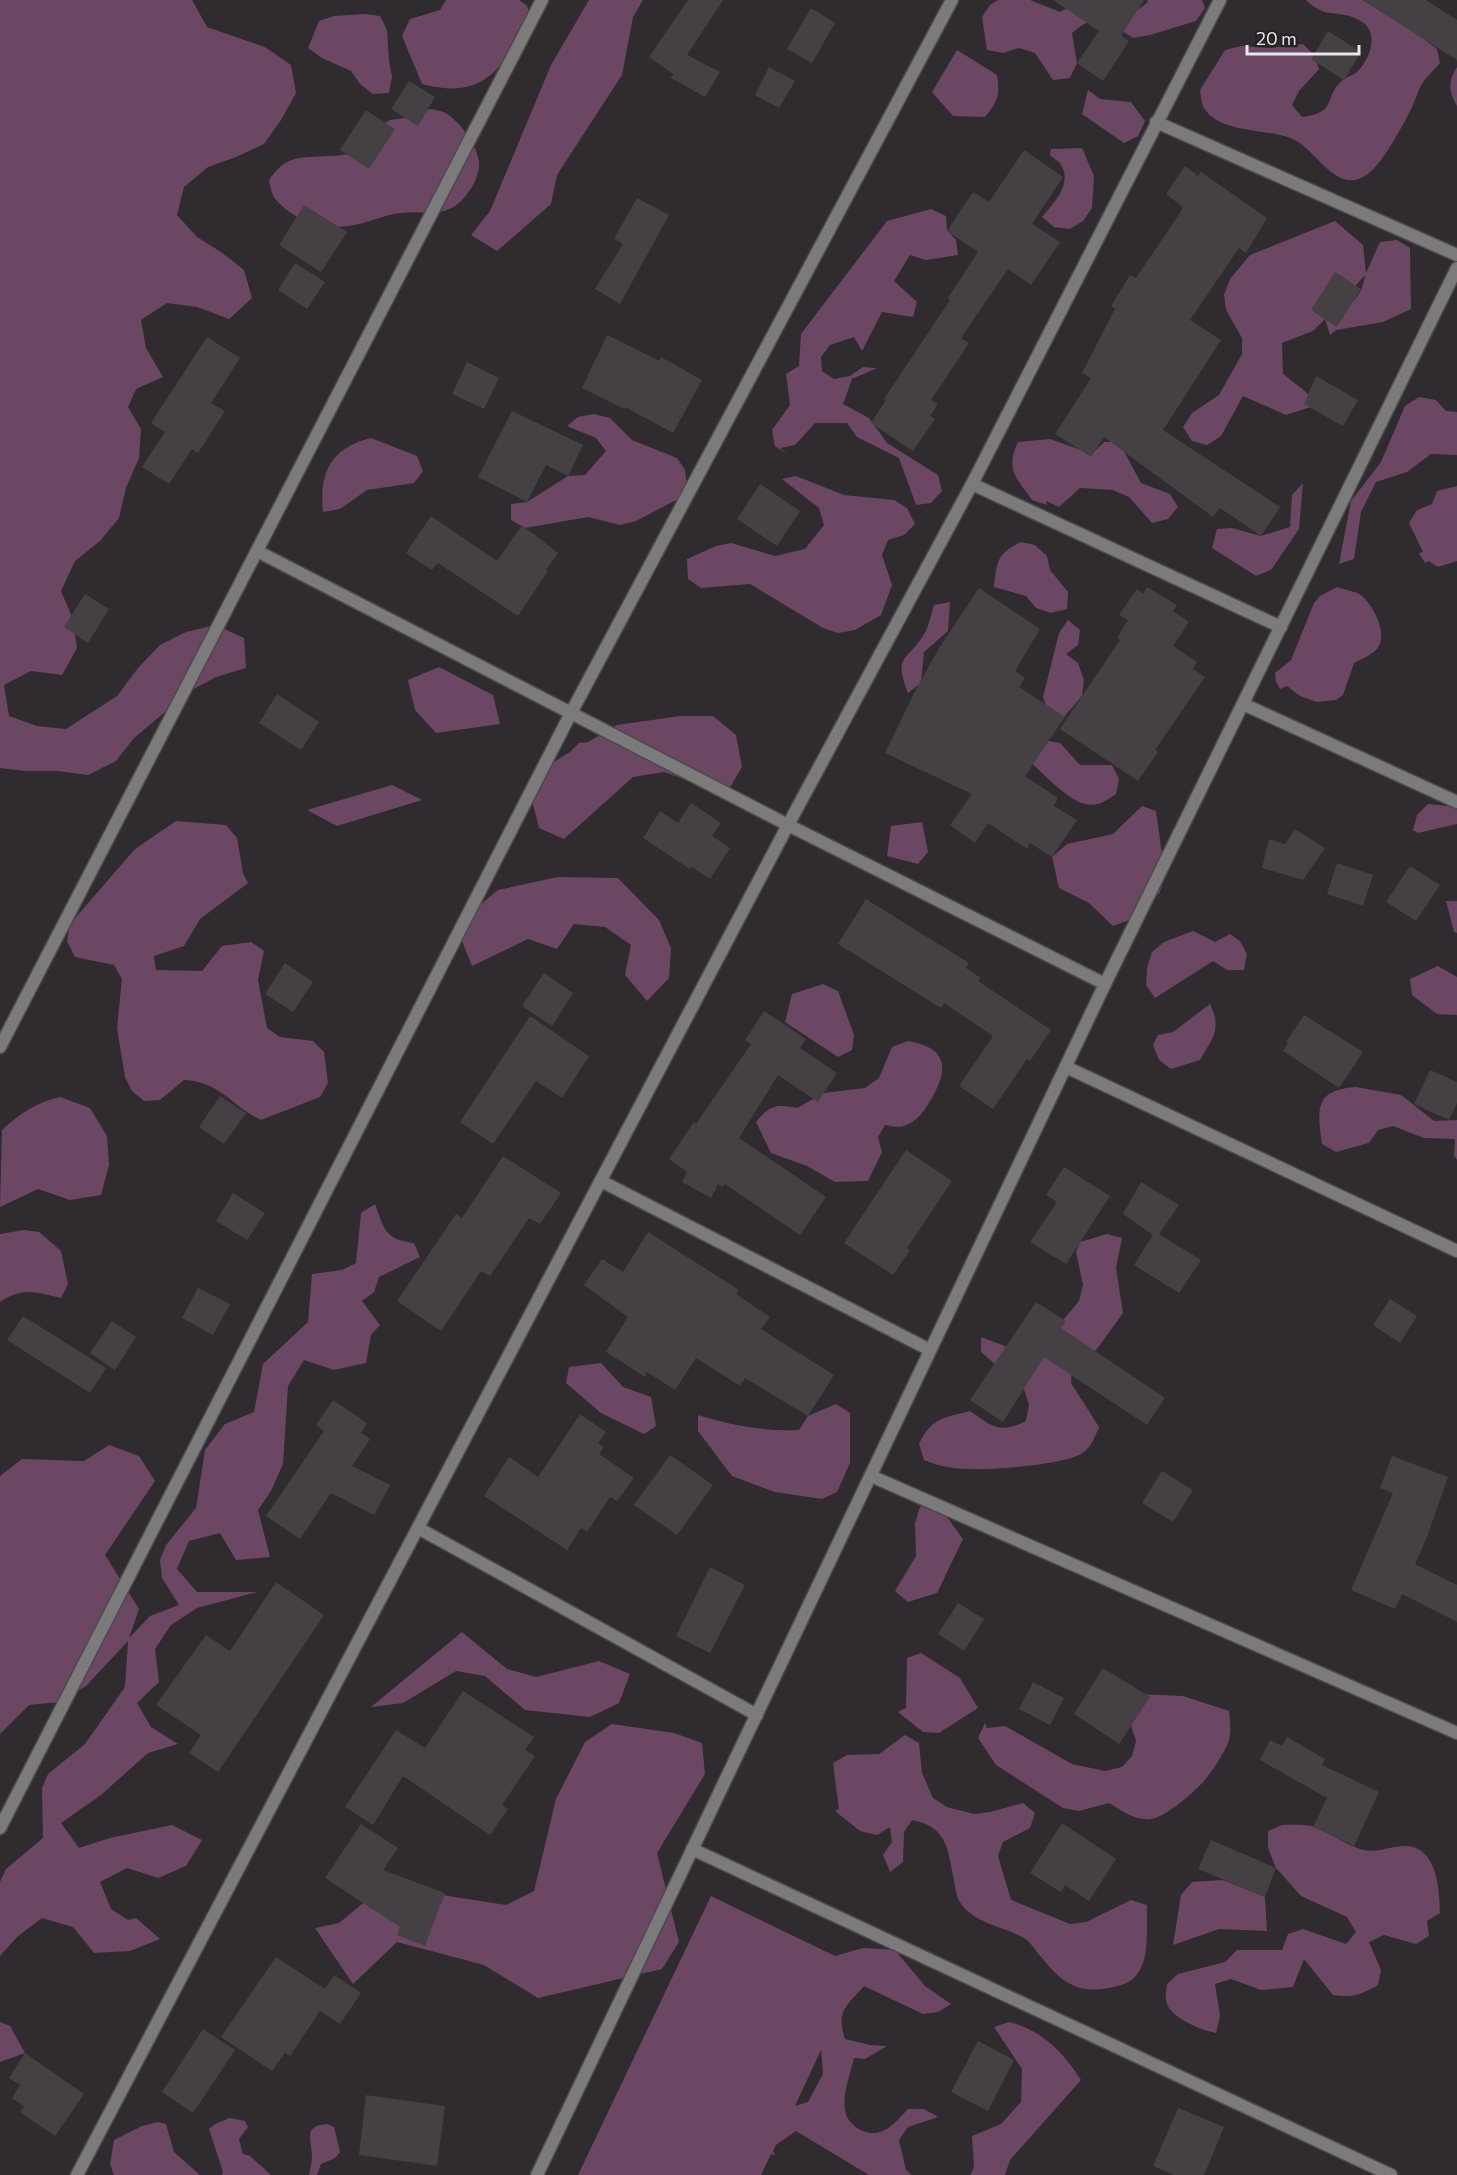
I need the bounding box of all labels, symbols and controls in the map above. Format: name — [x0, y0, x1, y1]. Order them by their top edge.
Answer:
scale bar — [1247, 18, 1360, 56]
text: 20 m — [1256, 27, 1297, 49]

